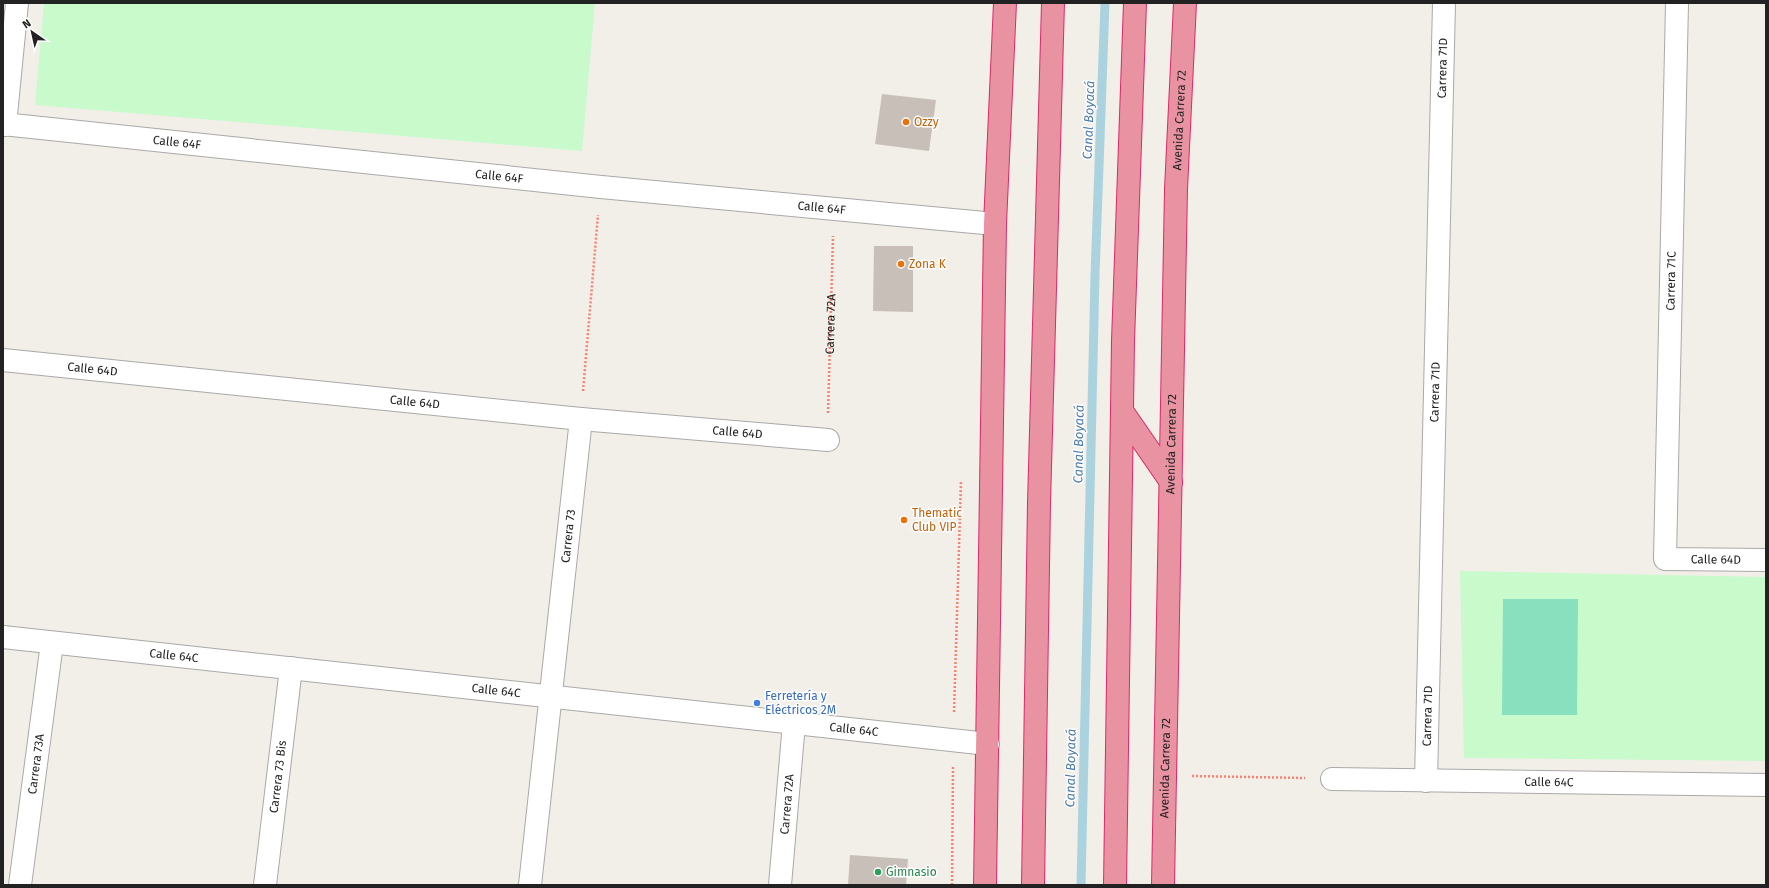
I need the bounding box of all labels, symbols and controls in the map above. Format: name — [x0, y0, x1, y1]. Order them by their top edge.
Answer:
north arrow — [12, 12, 52, 52]
text: N — [20, 17, 33, 32]
street label: Carrera 71D — [1435, 37, 1450, 99]
street label: Avenida Carrera 72 — [1170, 70, 1189, 171]
water label: Canal Boyacá — [1080, 80, 1097, 160]
place label: Ozzy — [914, 115, 939, 129]
marker: Ozzy — [901, 117, 911, 127]
street label: Calle 64F — [152, 133, 202, 152]
street label: Calle 64F — [474, 167, 524, 186]
street label: Calle 64F — [797, 198, 847, 217]
street label: Carrera 71C — [1663, 251, 1679, 311]
place label: Zona K — [909, 257, 947, 271]
marker: Zona K — [896, 259, 906, 269]
street label: Carrera 72A — [823, 293, 838, 354]
street label: Calle 64D — [67, 360, 119, 379]
street label: Carrera 71D — [1427, 361, 1443, 423]
street label: Calle 64D — [389, 393, 441, 412]
street label: Avenida Carrera 72 — [1163, 394, 1179, 494]
water label: Canal Boyacá — [1070, 405, 1087, 483]
street label: Calle 64D — [712, 423, 763, 441]
place label: Thematic Club VIP — [912, 506, 962, 534]
street label: Carrera 73 — [558, 509, 578, 564]
marker: Thematic Club VIP — [899, 515, 909, 525]
street label: Calle 64D — [1691, 552, 1741, 567]
street label: Calle 64C — [149, 646, 200, 665]
street label: Calle 64C — [471, 681, 522, 700]
street label: Carrera 71D — [1420, 685, 1435, 746]
place label: Ferretería y Eléctricos 2M — [765, 689, 836, 717]
marker: Ferretería y Eléctricos 2M — [752, 698, 762, 708]
street label: Avenida Carrera 72 — [1157, 718, 1173, 818]
street label: Calle 64C — [829, 720, 880, 739]
water label: Canal Boyacá — [1062, 729, 1079, 807]
street label: Carrera 73A — [25, 733, 47, 795]
street label: Carrera 73 Bis — [267, 739, 289, 814]
street label: Carrera 72A — [777, 773, 797, 835]
street label: Calle 64C — [1524, 775, 1574, 789]
place label: Gimnasio — [886, 865, 937, 879]
marker: Gimnasio — [873, 867, 883, 877]

